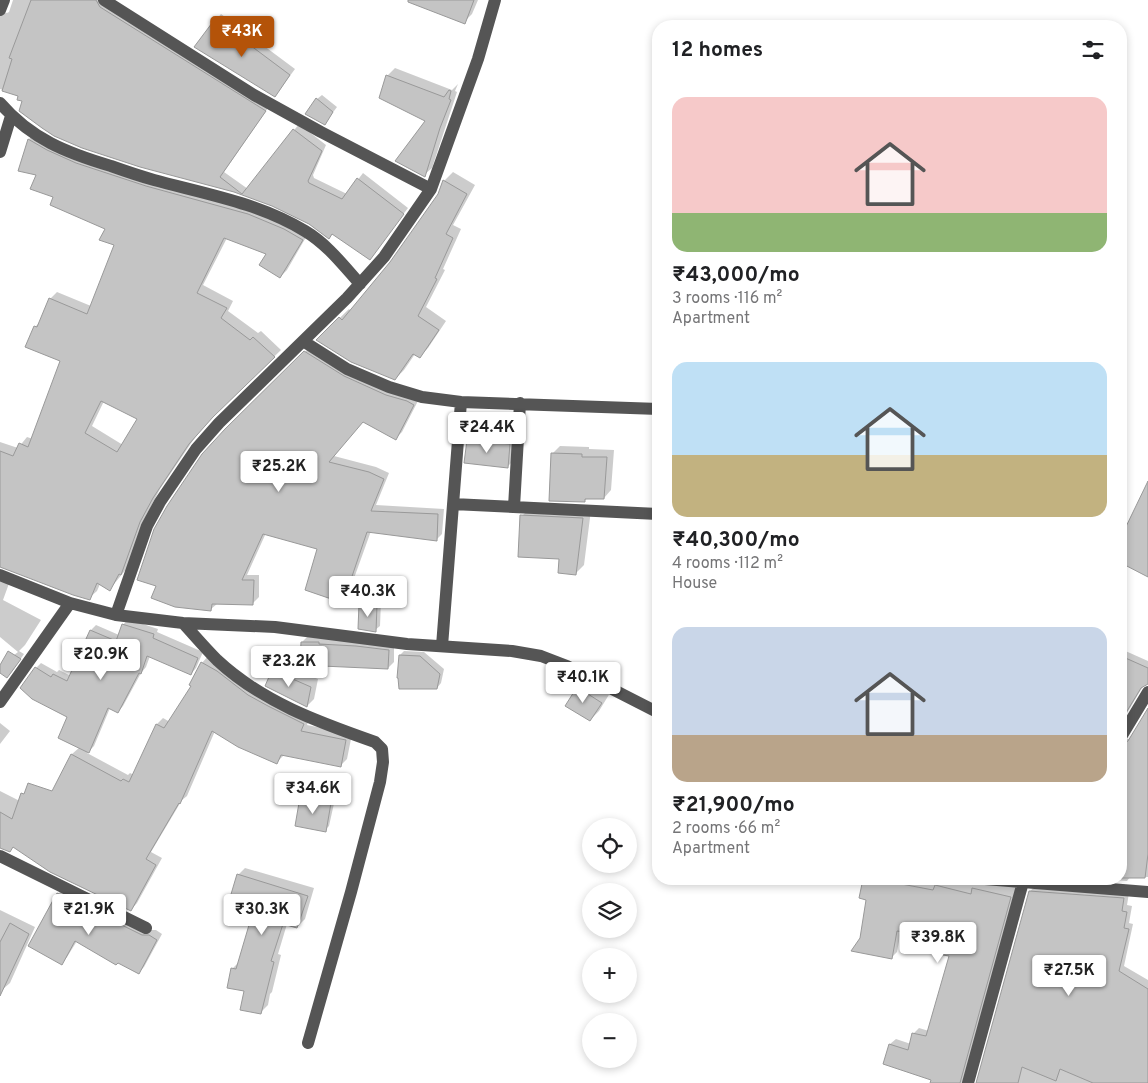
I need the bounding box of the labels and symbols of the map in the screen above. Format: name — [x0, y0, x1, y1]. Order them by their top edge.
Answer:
pin: ₹43K — [212, 15, 272, 58]
pin: ₹24.4K — [446, 412, 528, 454]
pin: ₹25.2K — [238, 450, 320, 493]
pin: ₹40.3K — [327, 576, 409, 618]
pin: ₹20.9K — [60, 638, 142, 681]
pin: ₹23.2K — [248, 646, 330, 688]
pin: ₹40.1K — [542, 662, 624, 704]
pin: ₹34.6K — [272, 772, 354, 815]
pin: ₹21.9K — [48, 894, 130, 936]
pin: ₹30.3K — [221, 894, 303, 936]
pin: ₹39.8K — [897, 922, 979, 964]
pin: ₹27.5K — [1028, 954, 1110, 997]

